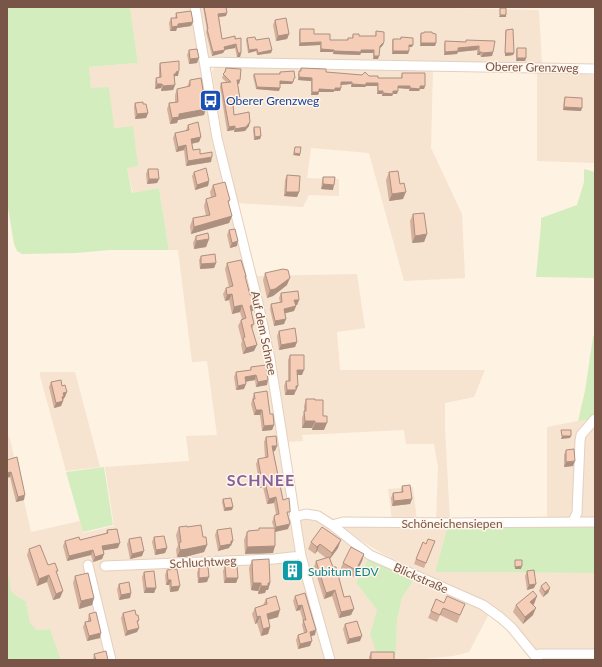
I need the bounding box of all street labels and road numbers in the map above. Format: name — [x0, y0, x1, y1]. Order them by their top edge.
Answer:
street label: Oberer Grenzweg — [485, 59, 579, 75]
street label: Auf dem Schnee — [248, 289, 280, 377]
street label: Schöneichensiepen — [401, 516, 503, 531]
street label: Schluchtweg — [169, 553, 237, 571]
street label: Blickstraße — [391, 559, 451, 597]

